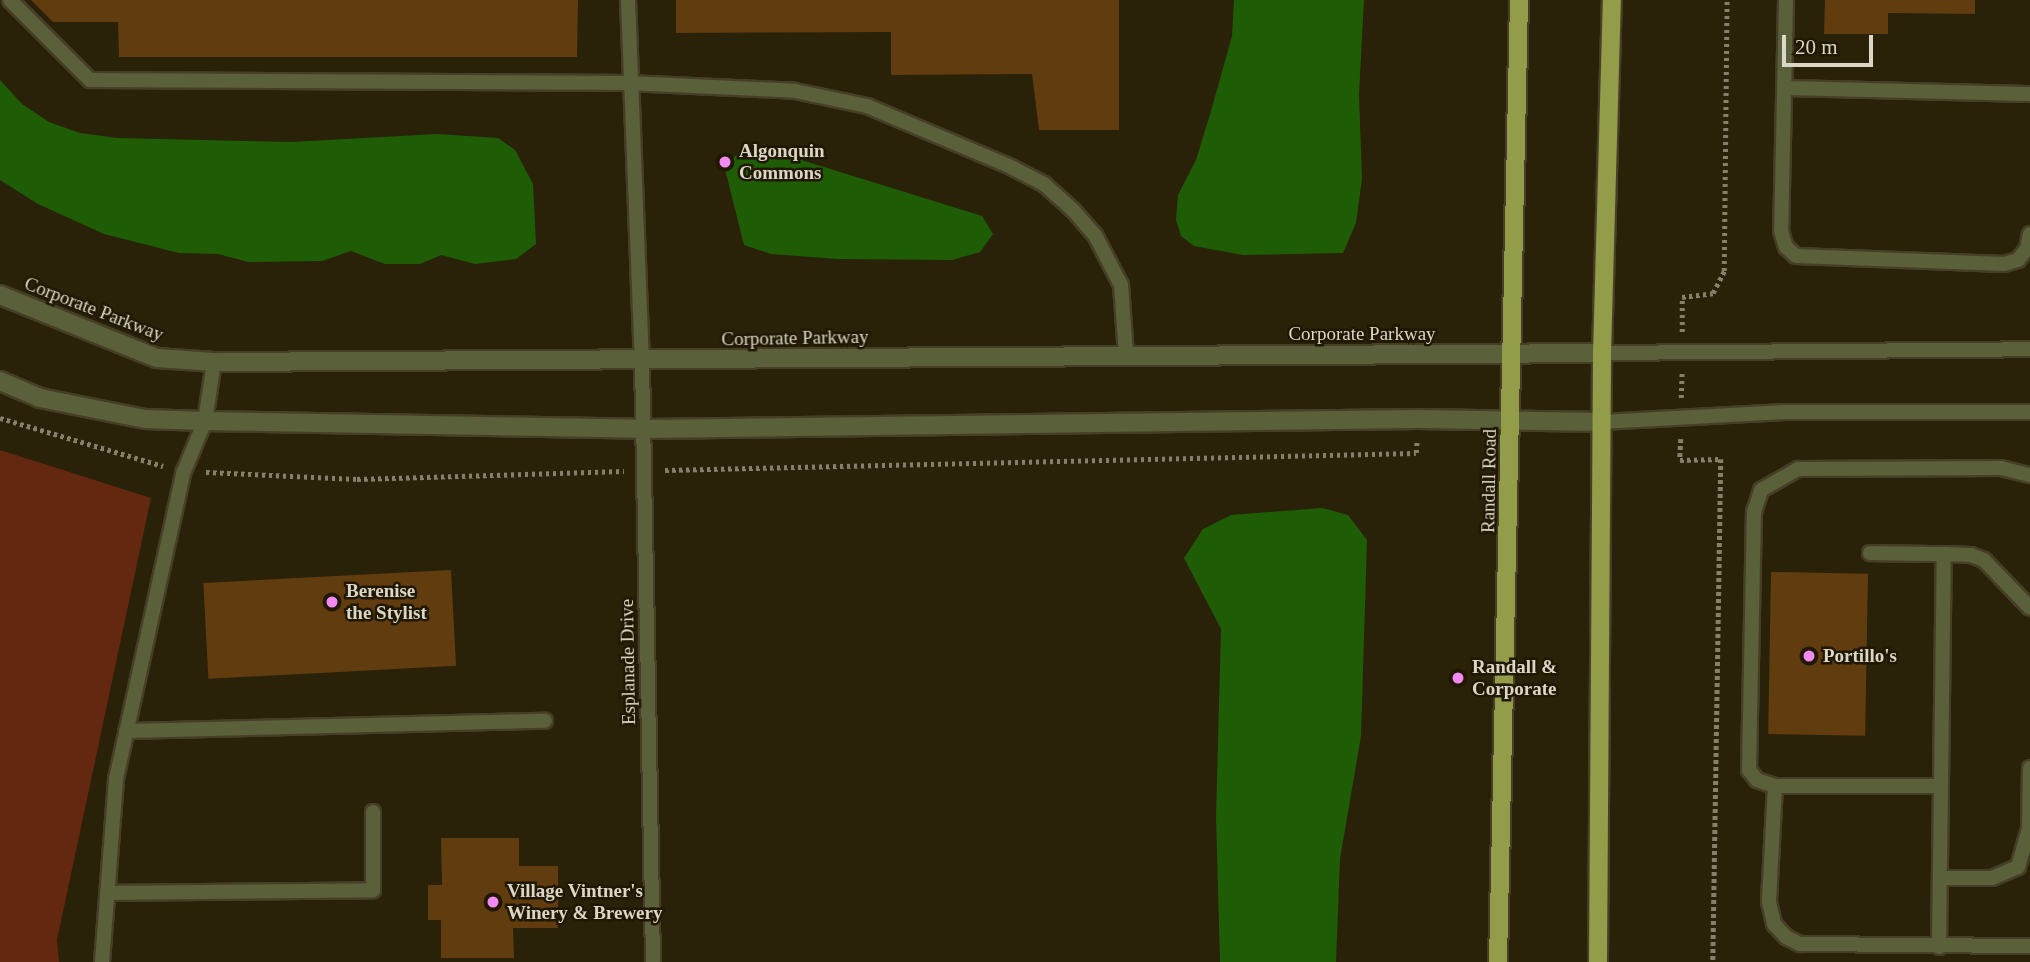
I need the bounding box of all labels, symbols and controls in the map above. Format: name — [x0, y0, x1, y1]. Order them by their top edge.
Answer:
scale bar — [1785, 21, 1876, 65]
text: 20 m — [1795, 35, 1838, 59]
place label: Algonquin Commons — [739, 140, 825, 184]
marker: Algonquin Commons — [717, 154, 733, 170]
street label: Corporate Parkway — [21, 272, 167, 346]
street label: Corporate Parkway — [1288, 323, 1436, 345]
street label: Corporate Parkway — [721, 325, 869, 351]
street label: Randall Road — [1477, 429, 1501, 533]
place label: Berenise the Stylist — [346, 580, 427, 624]
marker: Berenise the Stylist — [324, 594, 340, 610]
street label: Esplanade Drive — [616, 599, 640, 725]
place label: Portillo's — [1823, 645, 1897, 667]
marker: Portillo's — [1801, 648, 1817, 664]
place label: Randall & Corporate — [1472, 656, 1557, 700]
marker: Randall & Corporate — [1450, 670, 1466, 686]
place label: Village Vintner's Winery & Brewery — [507, 880, 662, 924]
marker: Village Vintner's Winery & Brewery — [485, 894, 501, 910]

